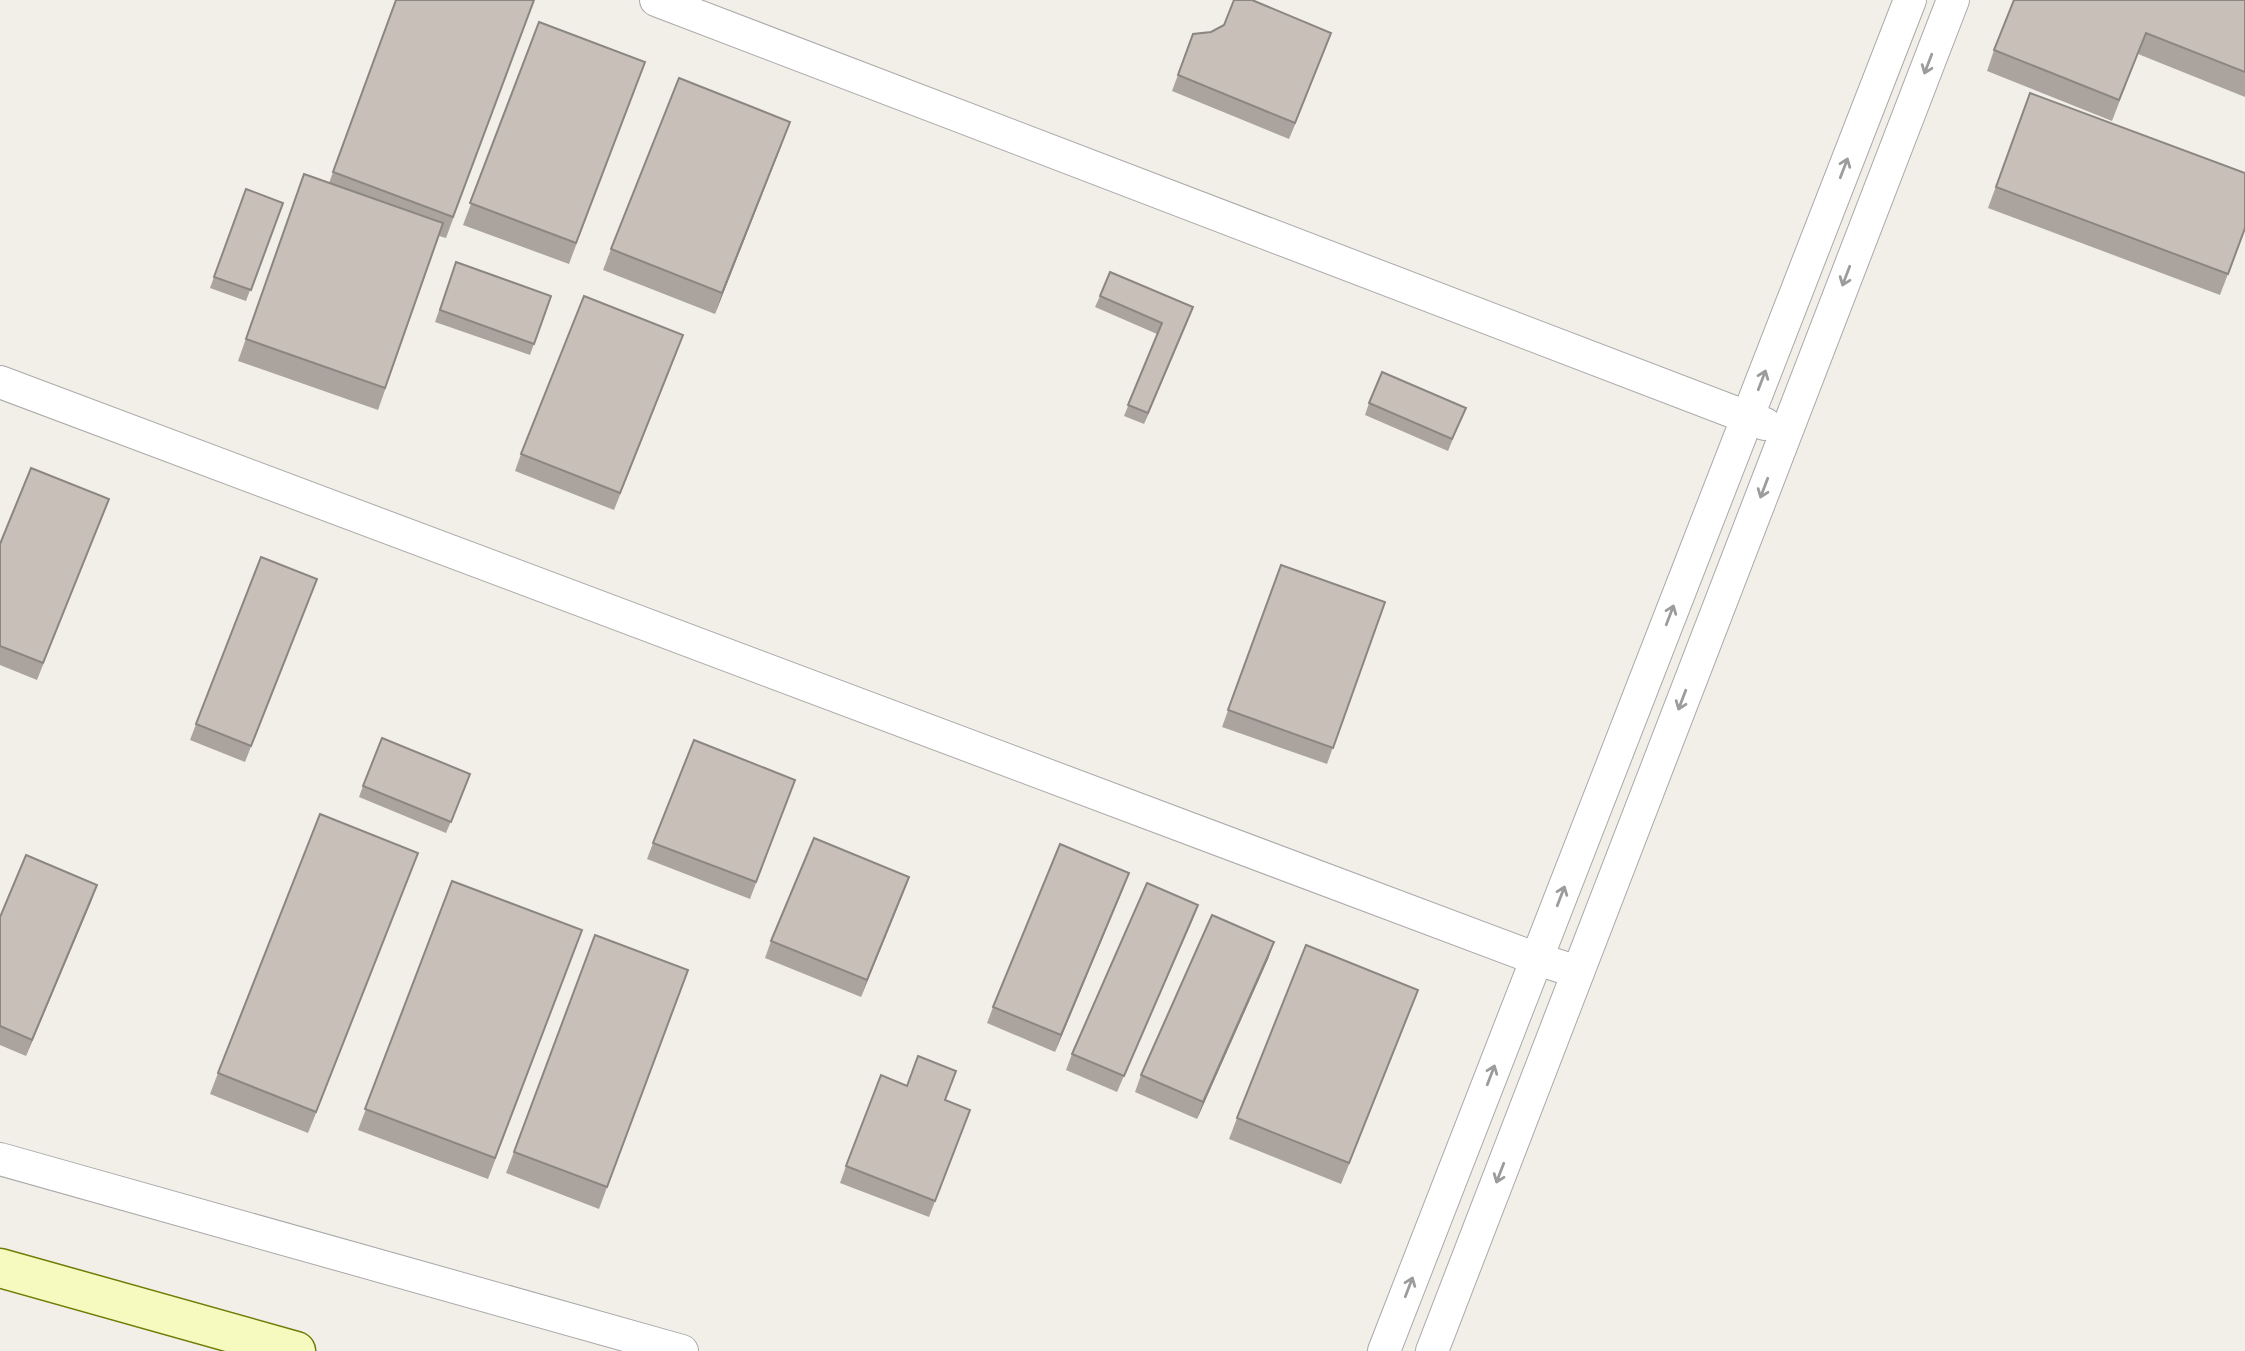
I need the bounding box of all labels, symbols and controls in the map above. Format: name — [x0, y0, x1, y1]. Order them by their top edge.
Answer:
one-way arrow — [1921, 52, 1933, 74]
one-way arrow — [1839, 158, 1852, 180]
one-way arrow — [1838, 264, 1851, 286]
one-way arrow — [1756, 370, 1769, 392]
one-way arrow — [1757, 477, 1770, 498]
one-way arrow — [1665, 605, 1678, 627]
one-way arrow — [1675, 689, 1688, 711]
one-way arrow — [1556, 885, 1569, 907]
one-way arrow — [1486, 1065, 1499, 1087]
one-way arrow — [1493, 1161, 1505, 1183]
one-way arrow — [1403, 1277, 1416, 1299]

